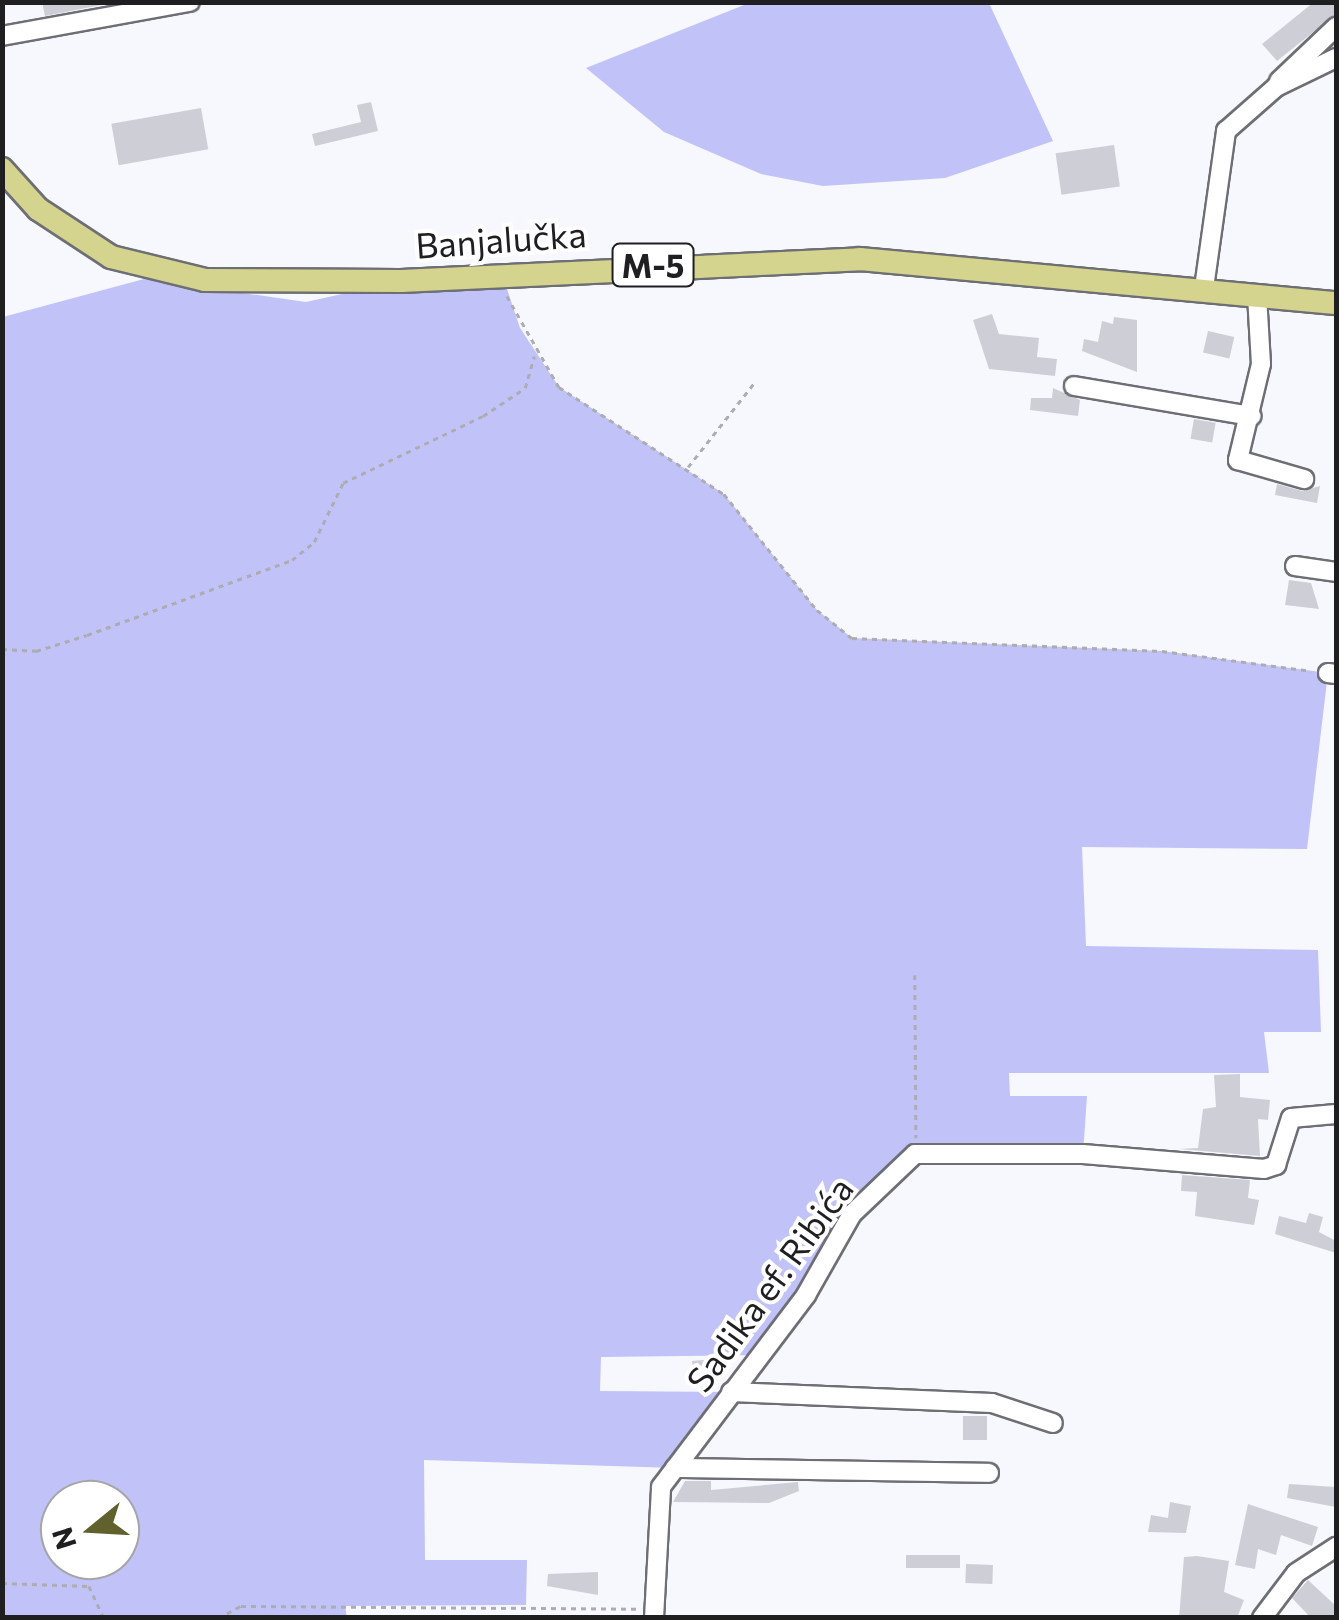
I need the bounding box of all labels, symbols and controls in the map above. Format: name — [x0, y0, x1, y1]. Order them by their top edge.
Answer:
street label: Banjalučka — [414, 212, 588, 266]
road number: M-5 — [610, 238, 696, 292]
street label: Sadika ef. Ribića — [677, 1168, 861, 1400]
north arrow — [40, 1480, 140, 1580]
text: N — [44, 1523, 83, 1554]

